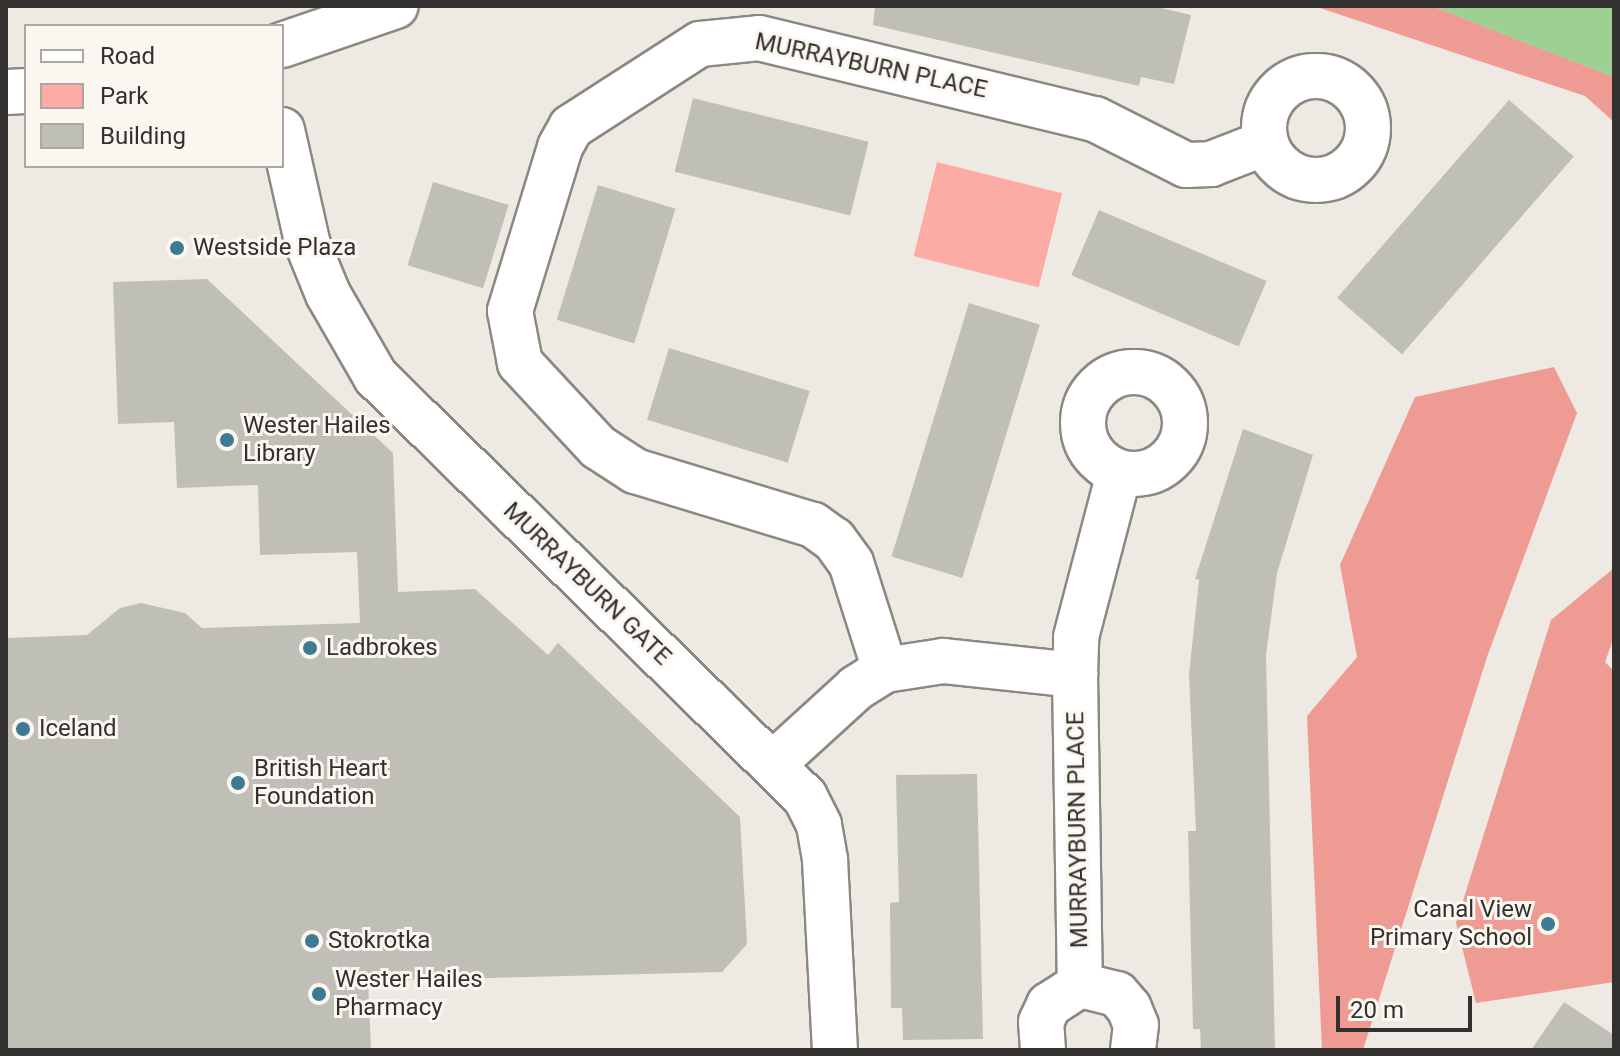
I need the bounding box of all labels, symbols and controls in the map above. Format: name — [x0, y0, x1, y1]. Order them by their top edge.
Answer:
legend — [24, 24, 284, 168]
street label: MURRAYBURN PLACE — [752, 27, 990, 105]
text: Road — [100, 42, 155, 70]
text: Park — [100, 82, 148, 110]
text: Building — [100, 122, 186, 150]
place label: Westside Plaza — [193, 234, 356, 262]
marker: Westside Plaza — [168, 239, 186, 257]
place label: Wester Hailes Library — [243, 412, 391, 468]
marker: Wester Hailes Library — [218, 431, 236, 449]
street label: MURRAYBURN GATE — [497, 497, 677, 671]
place label: Ladbrokes — [326, 634, 438, 662]
marker: Ladbrokes — [301, 639, 319, 657]
street label: MURRAYBURN PLACE — [1062, 712, 1094, 948]
place label: Iceland — [39, 715, 116, 743]
marker: Iceland — [14, 720, 32, 738]
place label: British Heart Foundation — [254, 755, 388, 811]
marker: British Heart Foundation — [229, 774, 247, 792]
place label: Canal View Primary School — [1370, 896, 1532, 952]
marker: Canal View Primary School — [1539, 915, 1557, 933]
place label: Stokrotka — [328, 927, 430, 955]
marker: Stokrotka — [303, 932, 321, 950]
place label: Wester Hailes Pharmacy — [335, 966, 483, 1022]
scale bar — [1340, 980, 1476, 1030]
marker: Wester Hailes Pharmacy — [310, 985, 328, 1003]
text: 20 m — [1350, 996, 1404, 1024]

